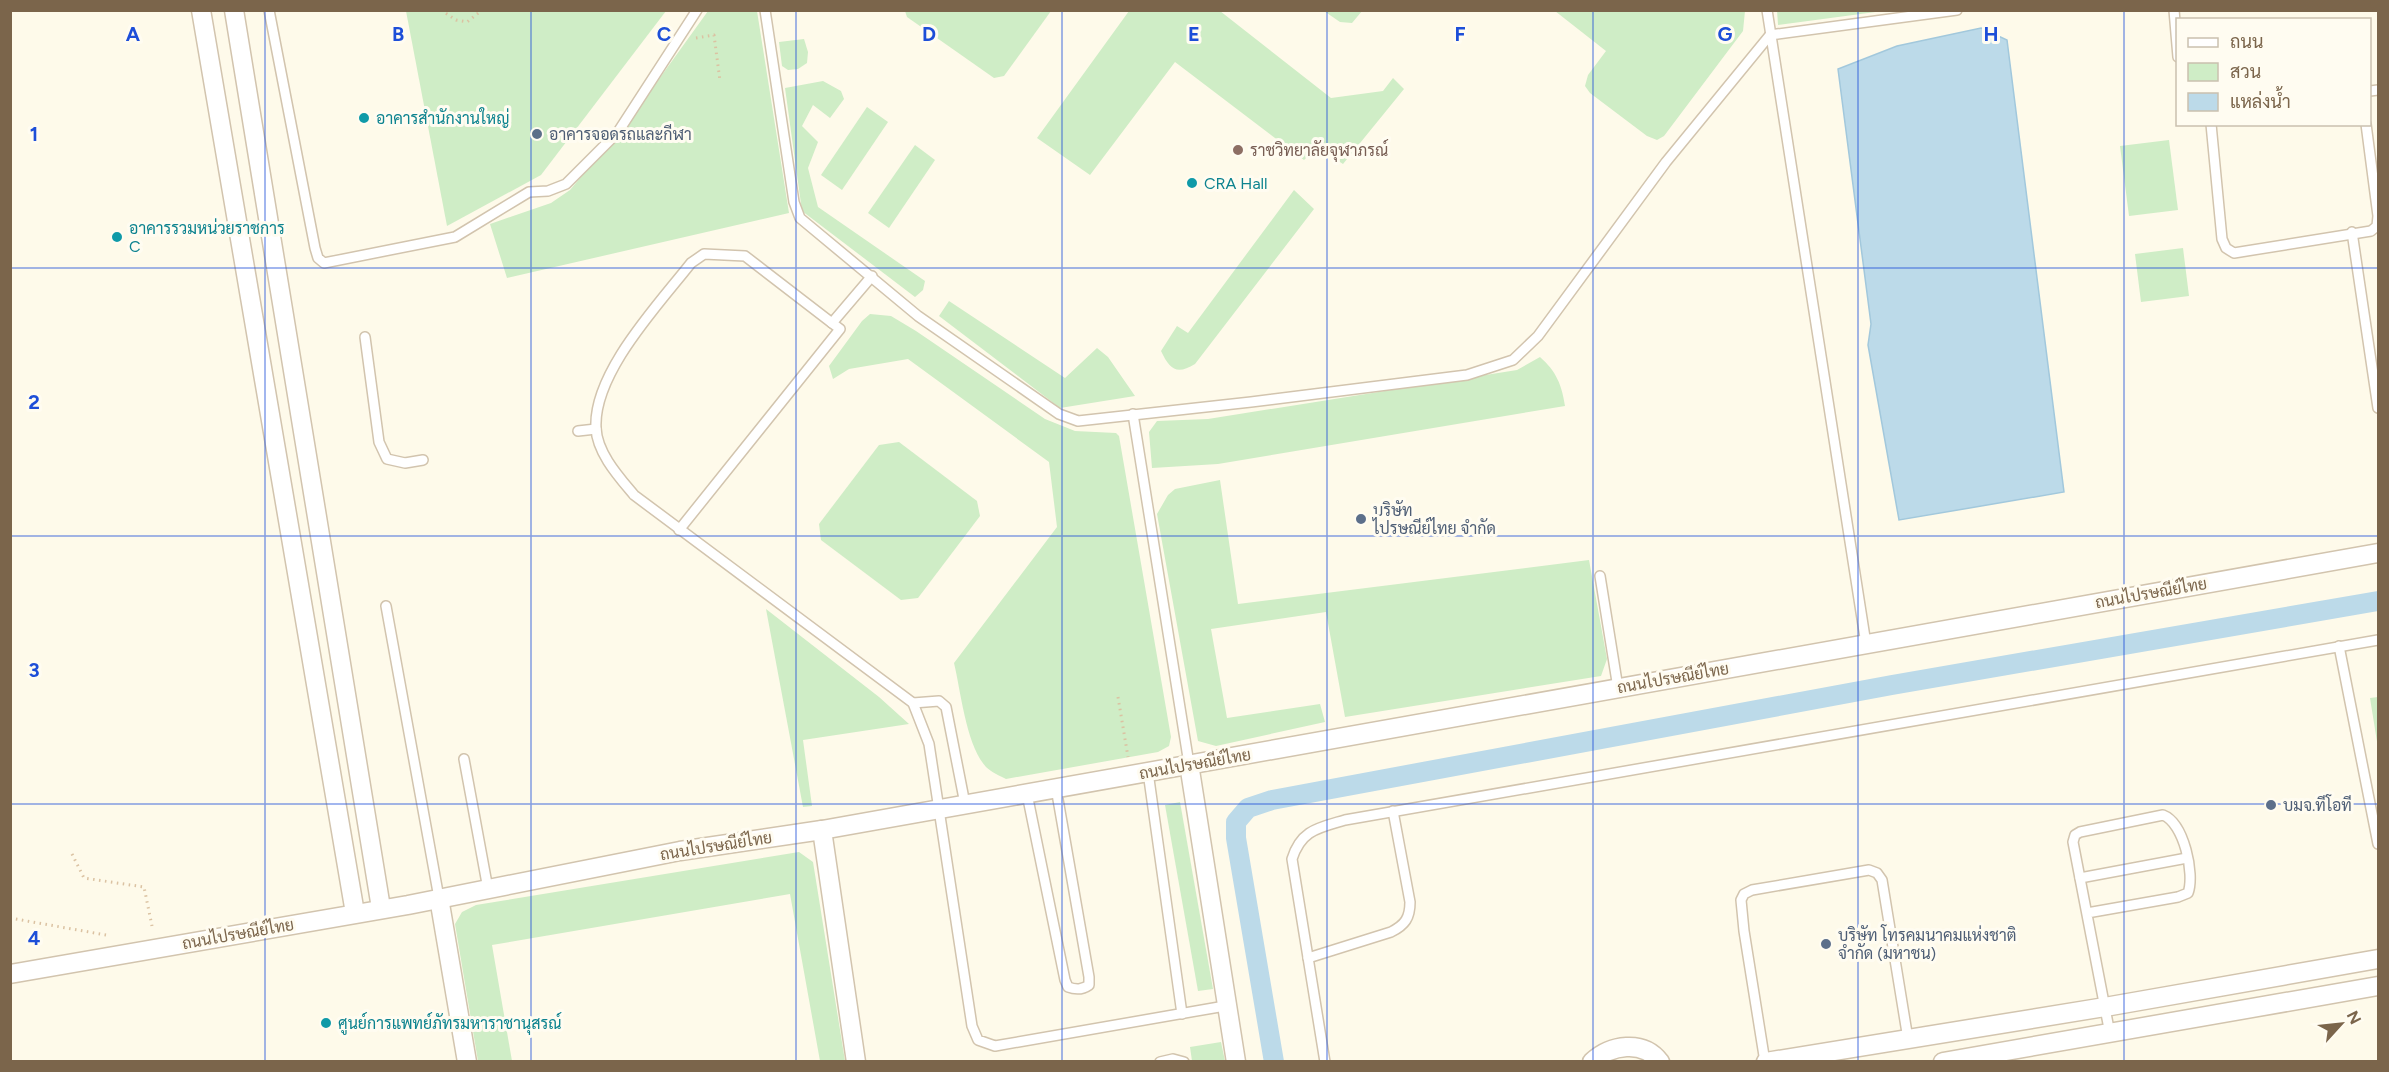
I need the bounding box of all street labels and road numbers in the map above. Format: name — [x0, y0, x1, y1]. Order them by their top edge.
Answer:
street label: ถนนไปรษณีย์ไทย — [2093, 571, 2208, 612]
street label: ถนนไปรษณีย์ไทย — [1615, 656, 1730, 697]
street label: ถนนไปรษณีย์ไทย — [1137, 742, 1252, 783]
street label: ถนนไปรษณีย์ไทย — [658, 825, 773, 864]
street label: ถนนไปรษณีย์ไทย — [180, 912, 295, 953]

